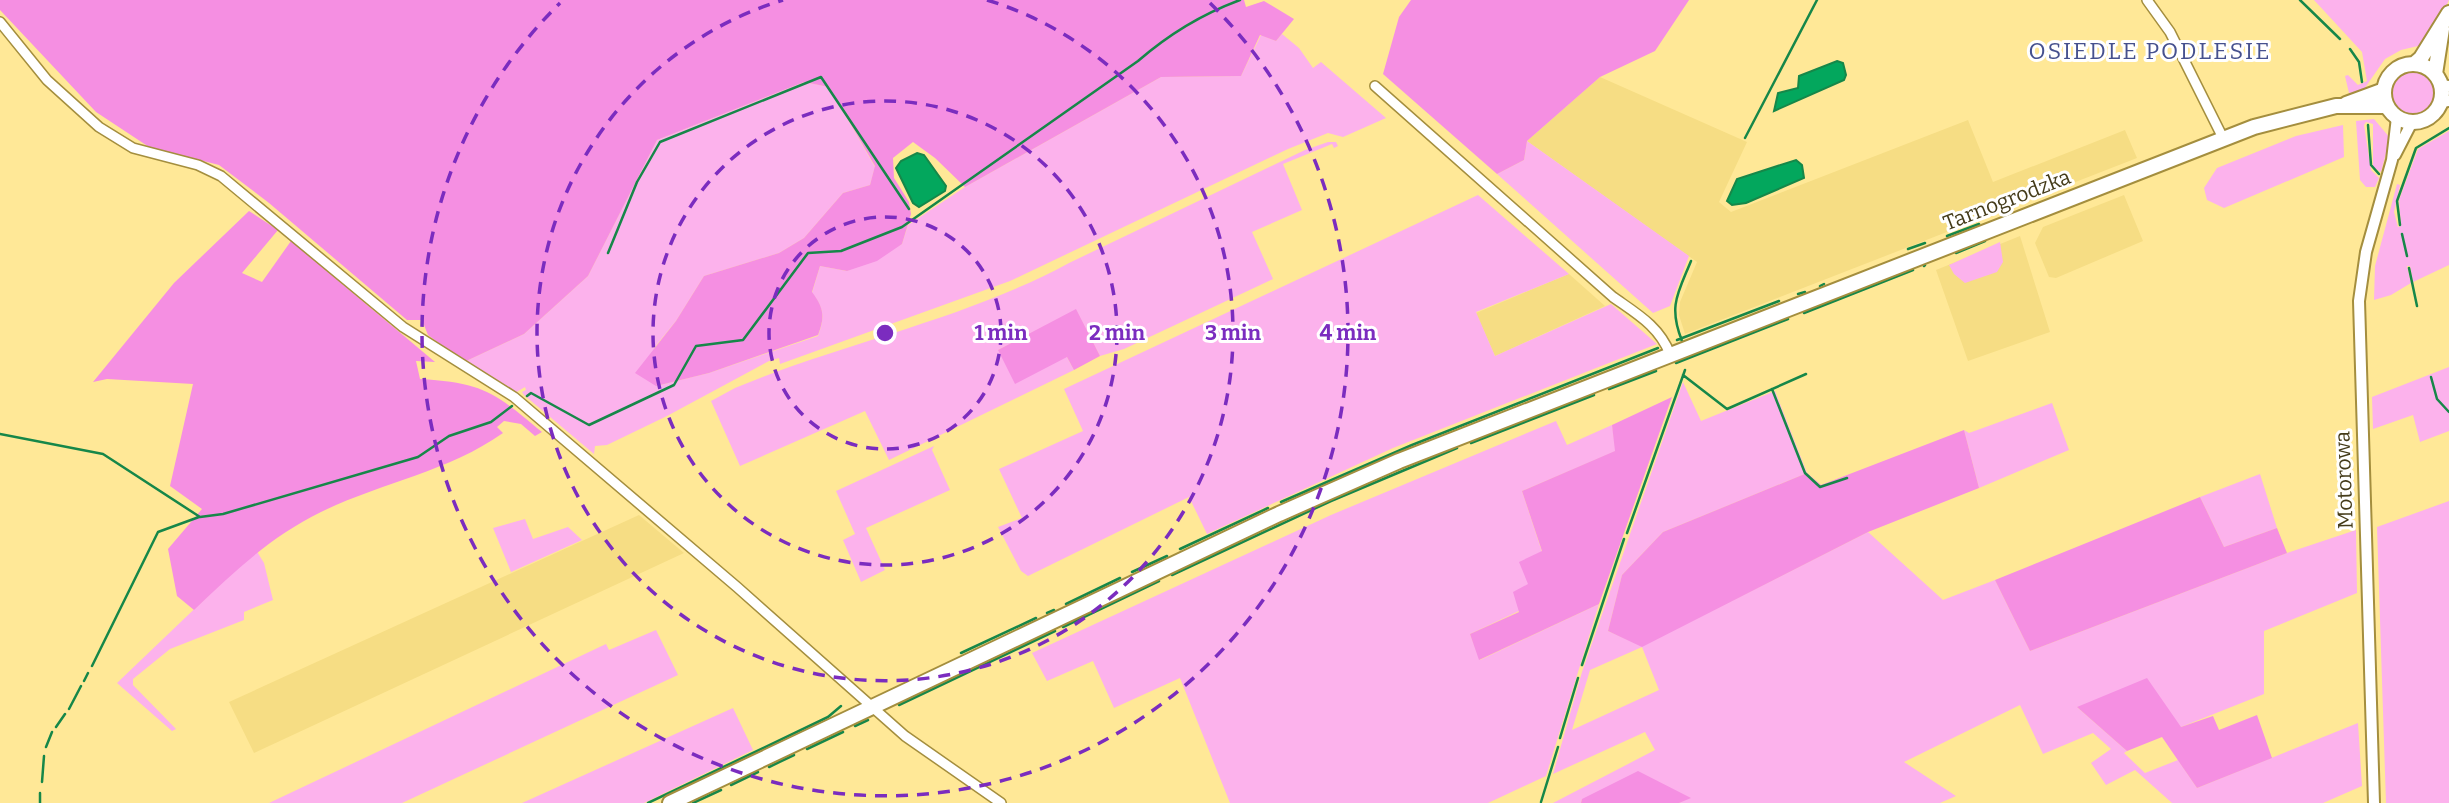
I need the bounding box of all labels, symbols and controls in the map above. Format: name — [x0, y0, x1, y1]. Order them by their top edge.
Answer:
district label: OSIEDLE PODLESIE — [2029, 37, 2271, 65]
street label: Tarnogrodzka — [1940, 164, 2075, 236]
text: 1 min — [974, 320, 1028, 346]
text: 2 min — [1089, 320, 1145, 346]
text: 3 min — [1205, 320, 1262, 346]
text: 4 min — [1320, 320, 1377, 346]
centre of rings — [873, 321, 897, 345]
street label: Motorowa — [2329, 430, 2359, 530]

